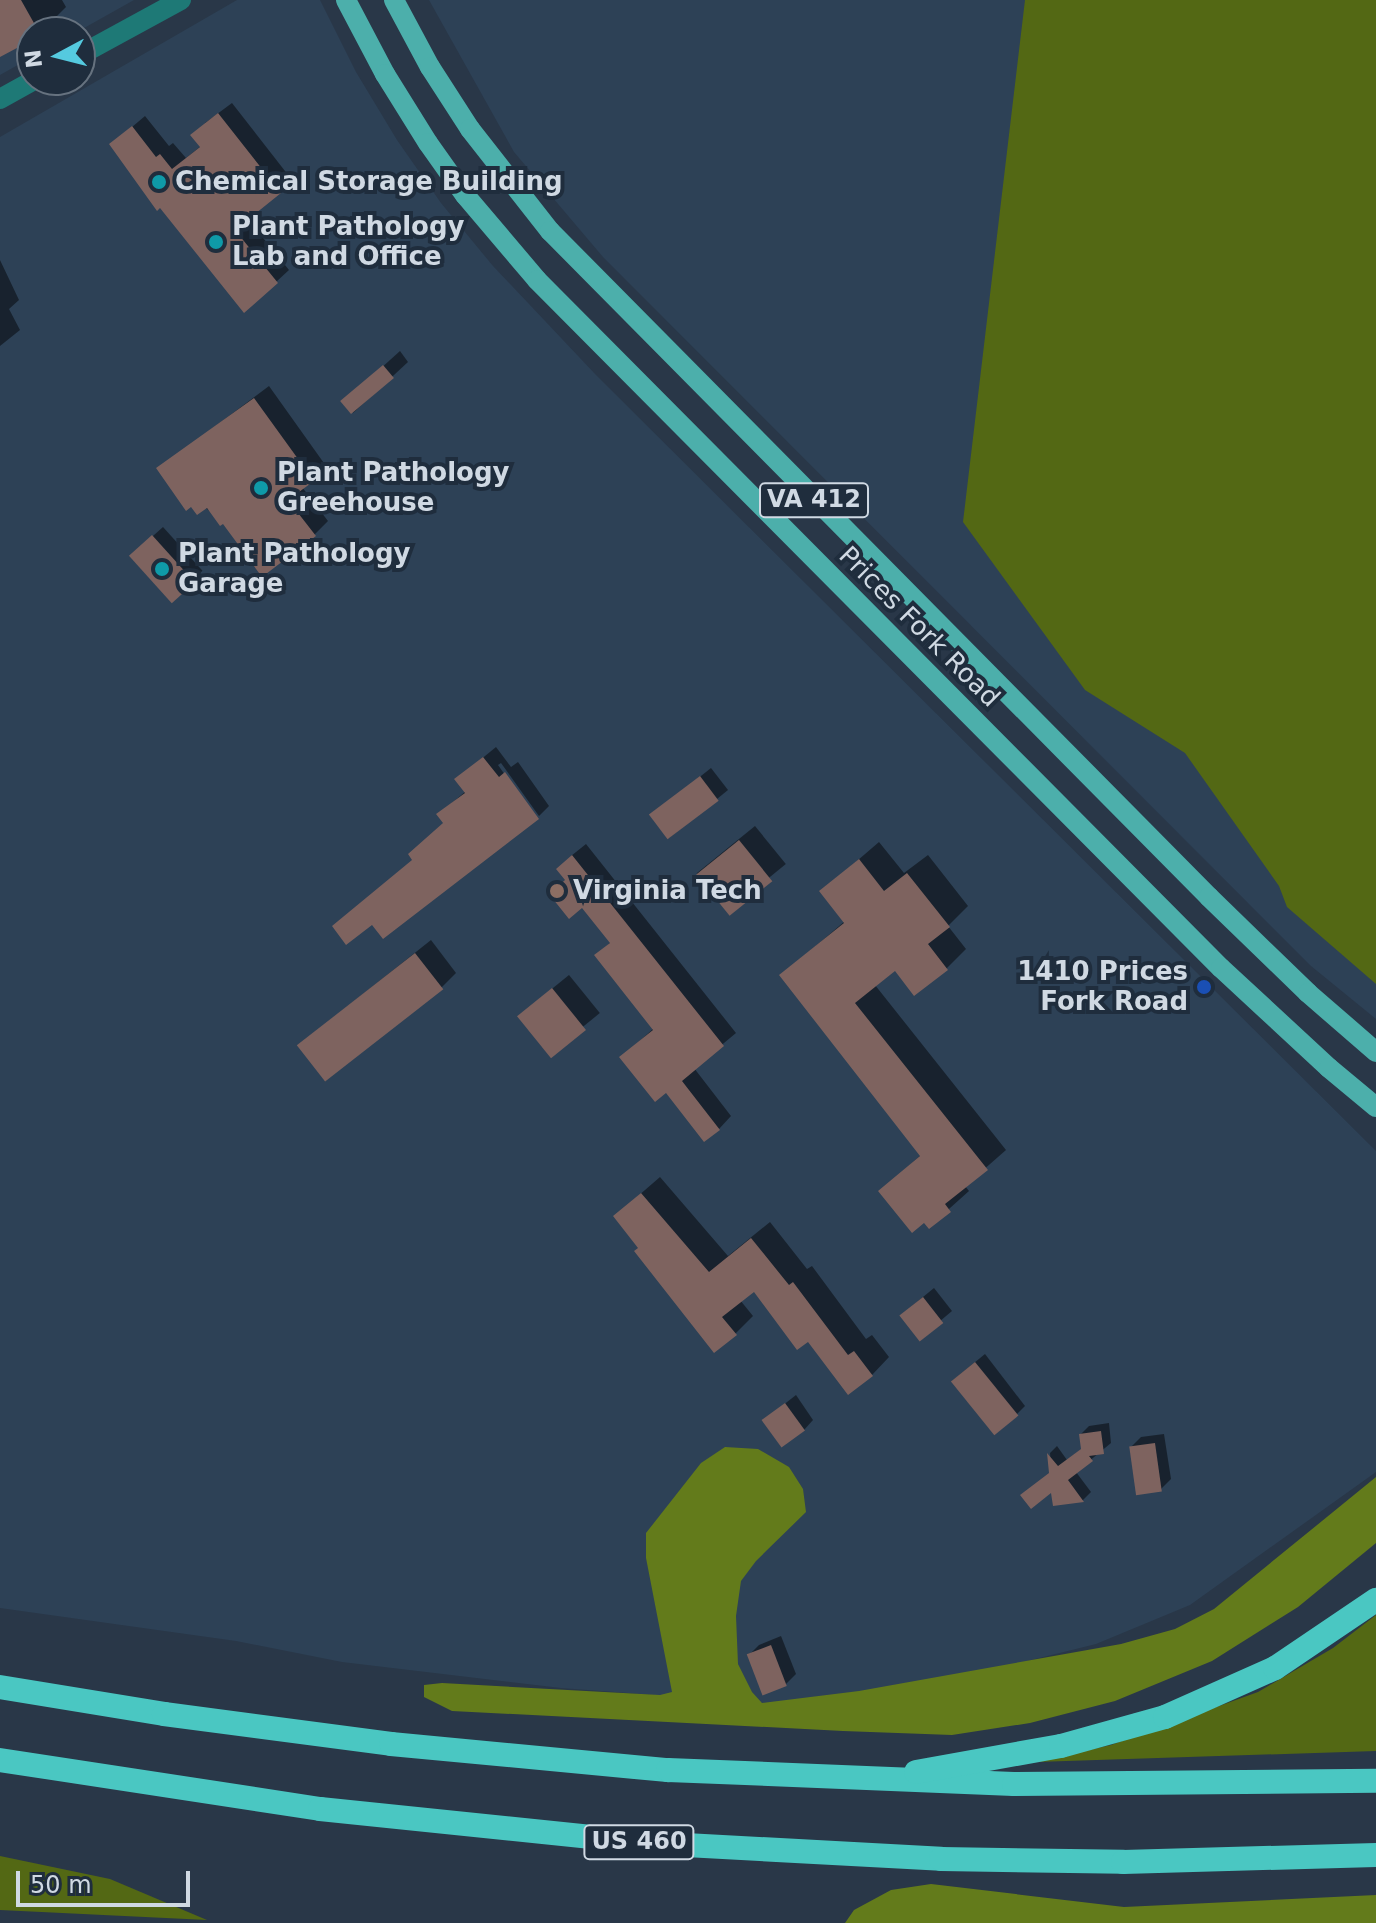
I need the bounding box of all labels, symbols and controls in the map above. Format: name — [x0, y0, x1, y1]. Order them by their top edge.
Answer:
north arrow — [16, 16, 96, 96]
text: N — [20, 48, 47, 69]
place label: Chemical Storage Building — [175, 166, 563, 198]
marker: Chemical Storage Building — [150, 173, 168, 191]
place label: Plant Pathology Lab and Office — [232, 211, 465, 272]
marker: Plant Pathology Lab and Office — [207, 233, 225, 251]
place label: Plant Pathology Greehouse — [277, 457, 510, 518]
marker: Plant Pathology Greehouse — [252, 479, 270, 497]
road number: VA 412 — [758, 480, 870, 520]
place label: Plant Pathology Garage — [178, 538, 411, 600]
street label: Prices Fork Road — [832, 540, 1006, 714]
marker: Plant Pathology Garage — [153, 560, 171, 578]
place label: Virginia Tech — [573, 875, 762, 907]
marker: Virginia Tech — [548, 882, 566, 900]
place label: 1410 Prices Fork Road — [1017, 956, 1188, 1018]
marker: 1410 Prices Fork Road — [1195, 978, 1213, 996]
road number: US 460 — [583, 1822, 695, 1862]
scale bar — [20, 1855, 194, 1905]
text: 50 m — [30, 1871, 92, 1899]

